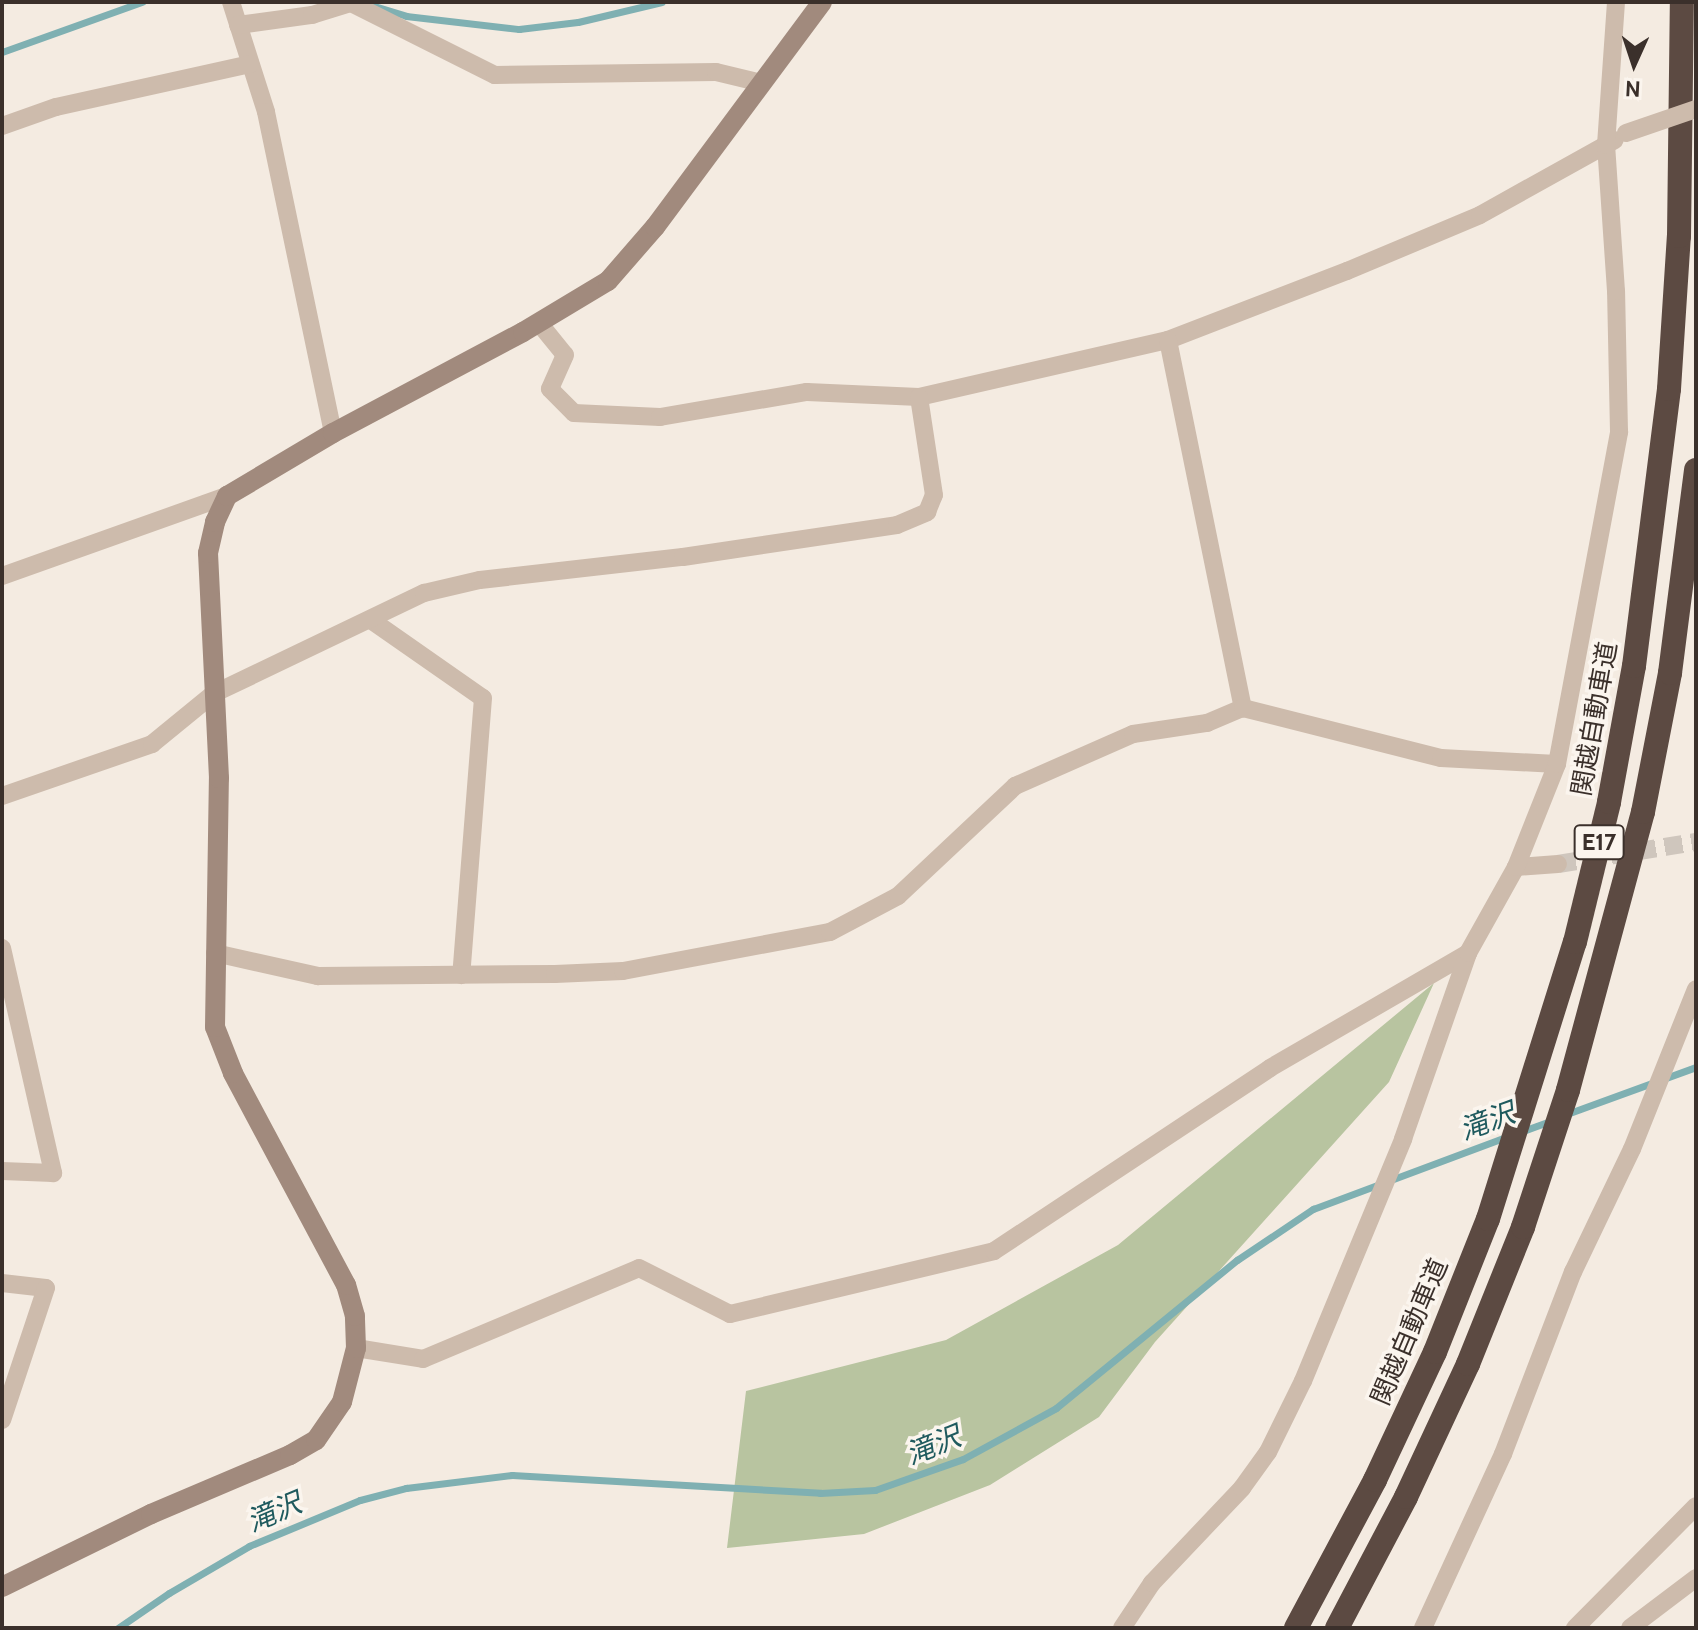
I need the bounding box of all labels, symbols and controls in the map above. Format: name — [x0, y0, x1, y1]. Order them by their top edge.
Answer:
north arrow — [1594, 24, 1674, 104]
text: N — [1624, 75, 1641, 102]
street label: 関越自動車道 — [1566, 639, 1624, 799]
road number: E17 — [1573, 822, 1625, 862]
water label: 滝沢 — [1455, 1096, 1519, 1146]
street label: 関越自動車道 — [1365, 1254, 1455, 1410]
water label: 滝沢 — [901, 1419, 965, 1471]
water label: 滝沢 — [242, 1486, 306, 1538]

